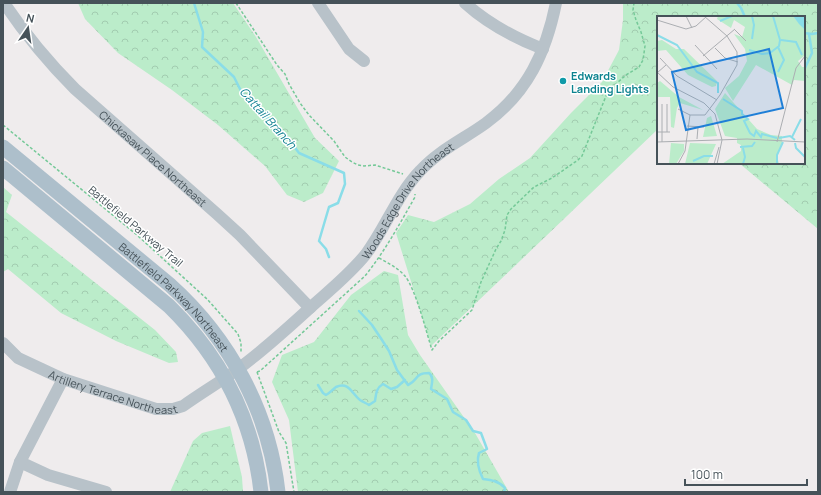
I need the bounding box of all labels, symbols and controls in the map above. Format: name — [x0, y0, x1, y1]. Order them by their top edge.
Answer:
north arrow — [8, 8, 48, 48]
text: N — [25, 10, 36, 26]
inset map — [657, 16, 805, 164]
place label: Edwards Landing Lights — [571, 68, 649, 96]
marker: Edwards Landing Lights — [558, 76, 568, 86]
water label: Cattail Branch — [236, 83, 301, 153]
street label: Chickasaw Place Northeast — [96, 107, 210, 209]
street label: Woods Edge Drive Northeast — [358, 139, 456, 262]
street label: Battlefield Parkway Trail — [86, 182, 186, 270]
street label: Battlefield Parkway Northeast — [116, 239, 232, 354]
street label: Artillery Terrace Northeast — [47, 366, 179, 417]
scale bar — [685, 461, 807, 487]
text: 100 m — [691, 466, 723, 483]

